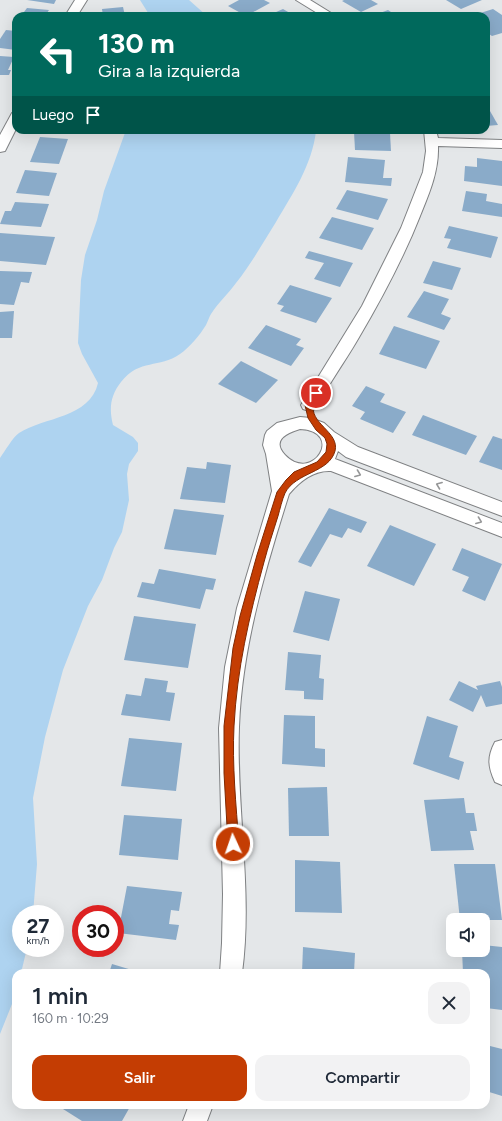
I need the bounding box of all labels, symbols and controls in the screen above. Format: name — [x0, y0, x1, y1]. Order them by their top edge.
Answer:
text: 130 m — [98, 26, 175, 60]
icon: left — [32, 28, 84, 80]
text: Gira a la izquierda — [98, 60, 240, 82]
icon: arrive — [82, 104, 104, 126]
text: Luego — [32, 106, 74, 124]
pin — [299, 376, 333, 410]
icon: arrive — [305, 382, 327, 404]
one-way arrow — [354, 470, 361, 478]
one-way arrow — [436, 482, 443, 490]
one-way arrow — [476, 516, 483, 524]
position arrow — [212, 823, 254, 865]
speed limit sign: 30 — [72, 905, 124, 957]
map controls — [446, 913, 490, 957]
button: sound — [446, 913, 490, 957]
text: 27 — [27, 914, 49, 938]
text: km/h — [27, 934, 49, 947]
text: 1 min — [32, 981, 88, 1010]
button: close — [428, 982, 470, 1024]
text: 160 m · 10:29 — [32, 1011, 109, 1026]
button: Salir — [32, 1055, 247, 1101]
button: Compartir — [255, 1055, 470, 1101]

